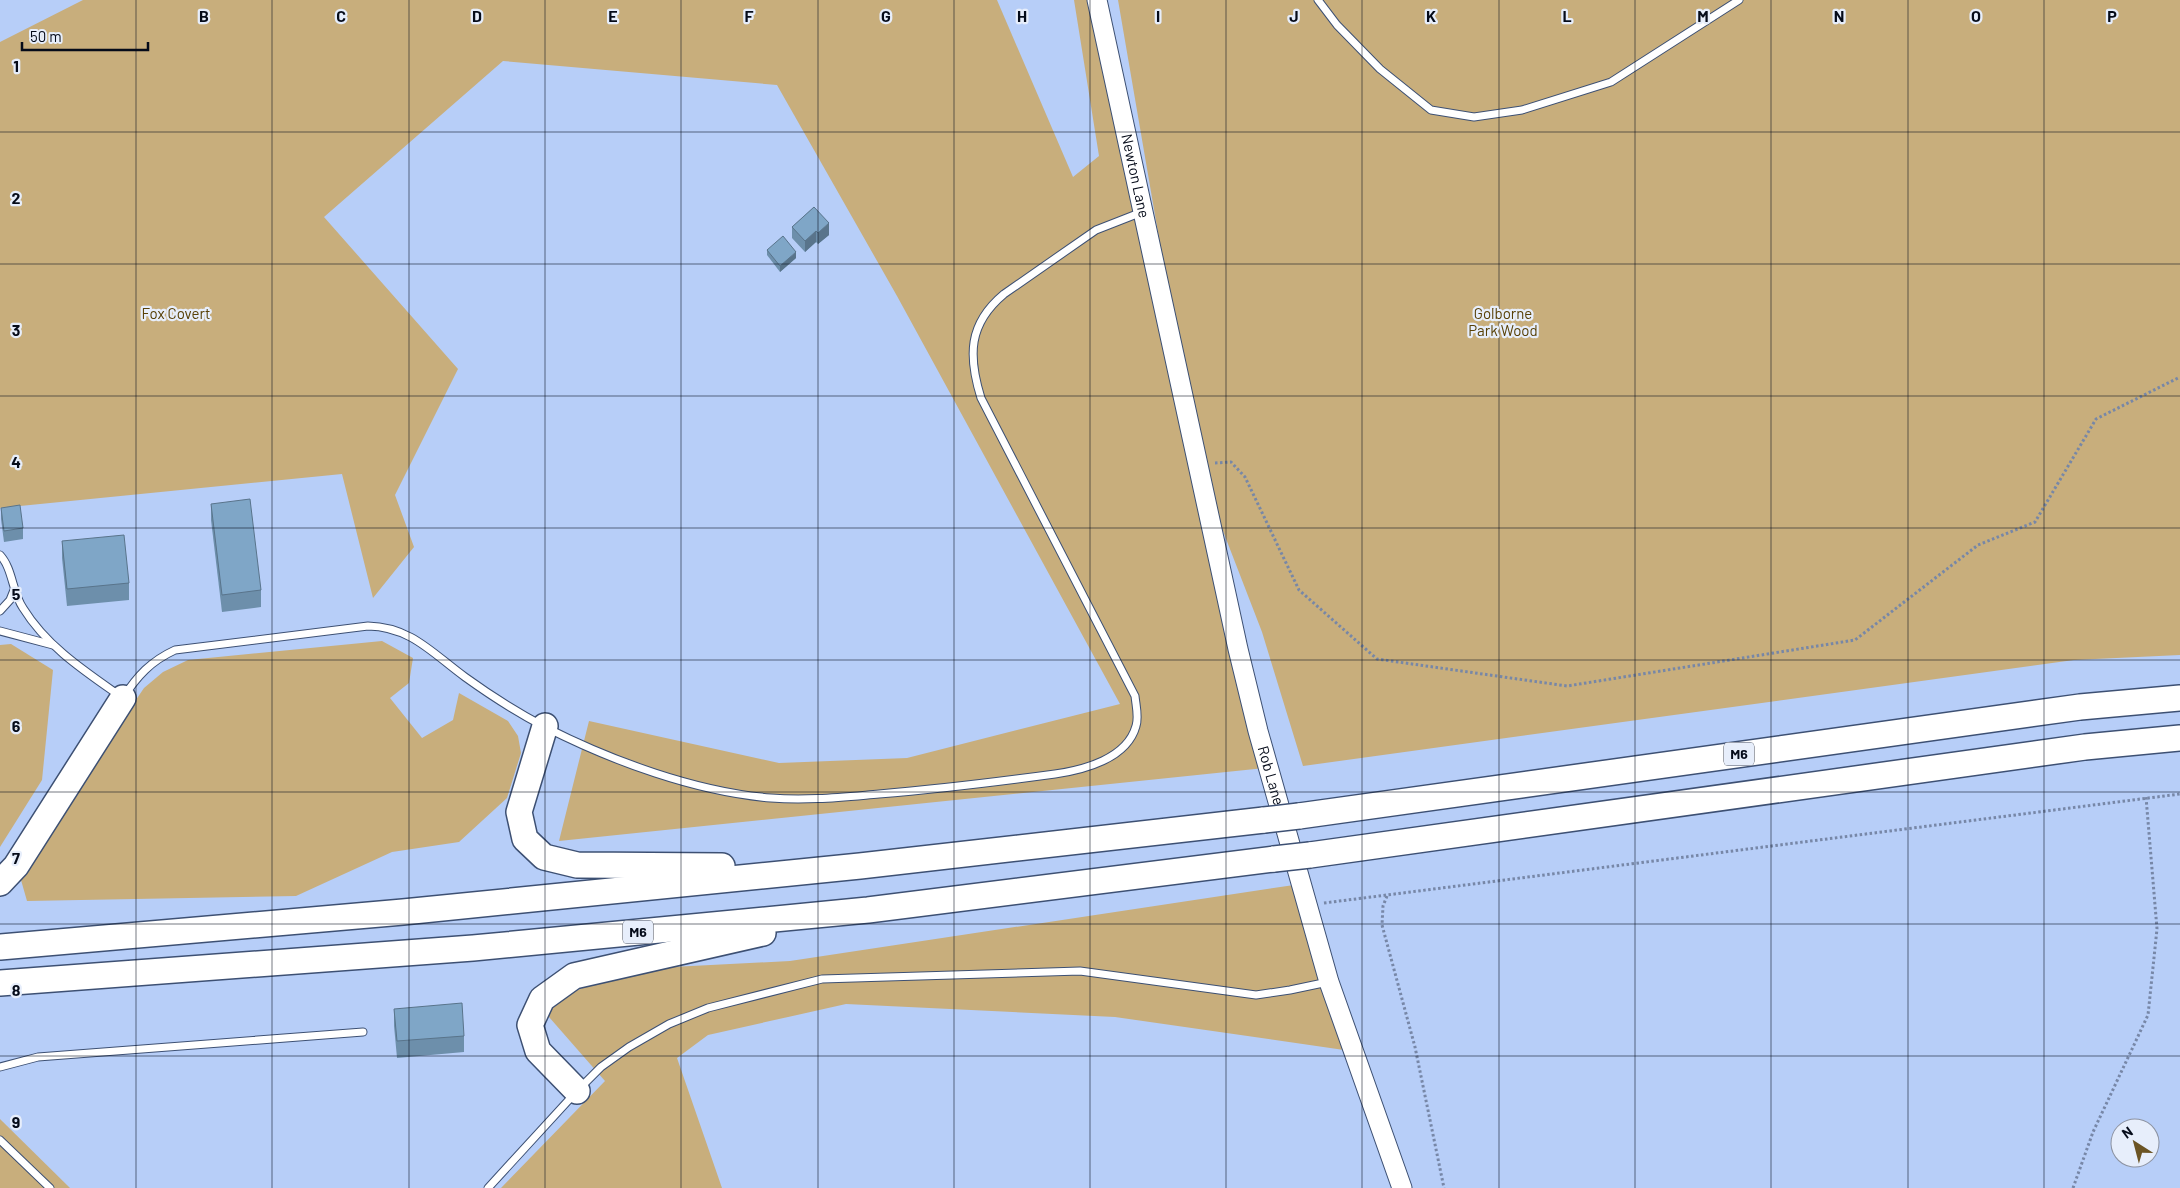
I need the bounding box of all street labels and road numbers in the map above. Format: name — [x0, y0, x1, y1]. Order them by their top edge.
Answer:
street label: Newton Lane — [1118, 132, 1154, 219]
road number: M6 — [1724, 742, 1754, 766]
street label: Rob Lane — [1255, 744, 1289, 807]
road number: M6 — [623, 920, 653, 944]

